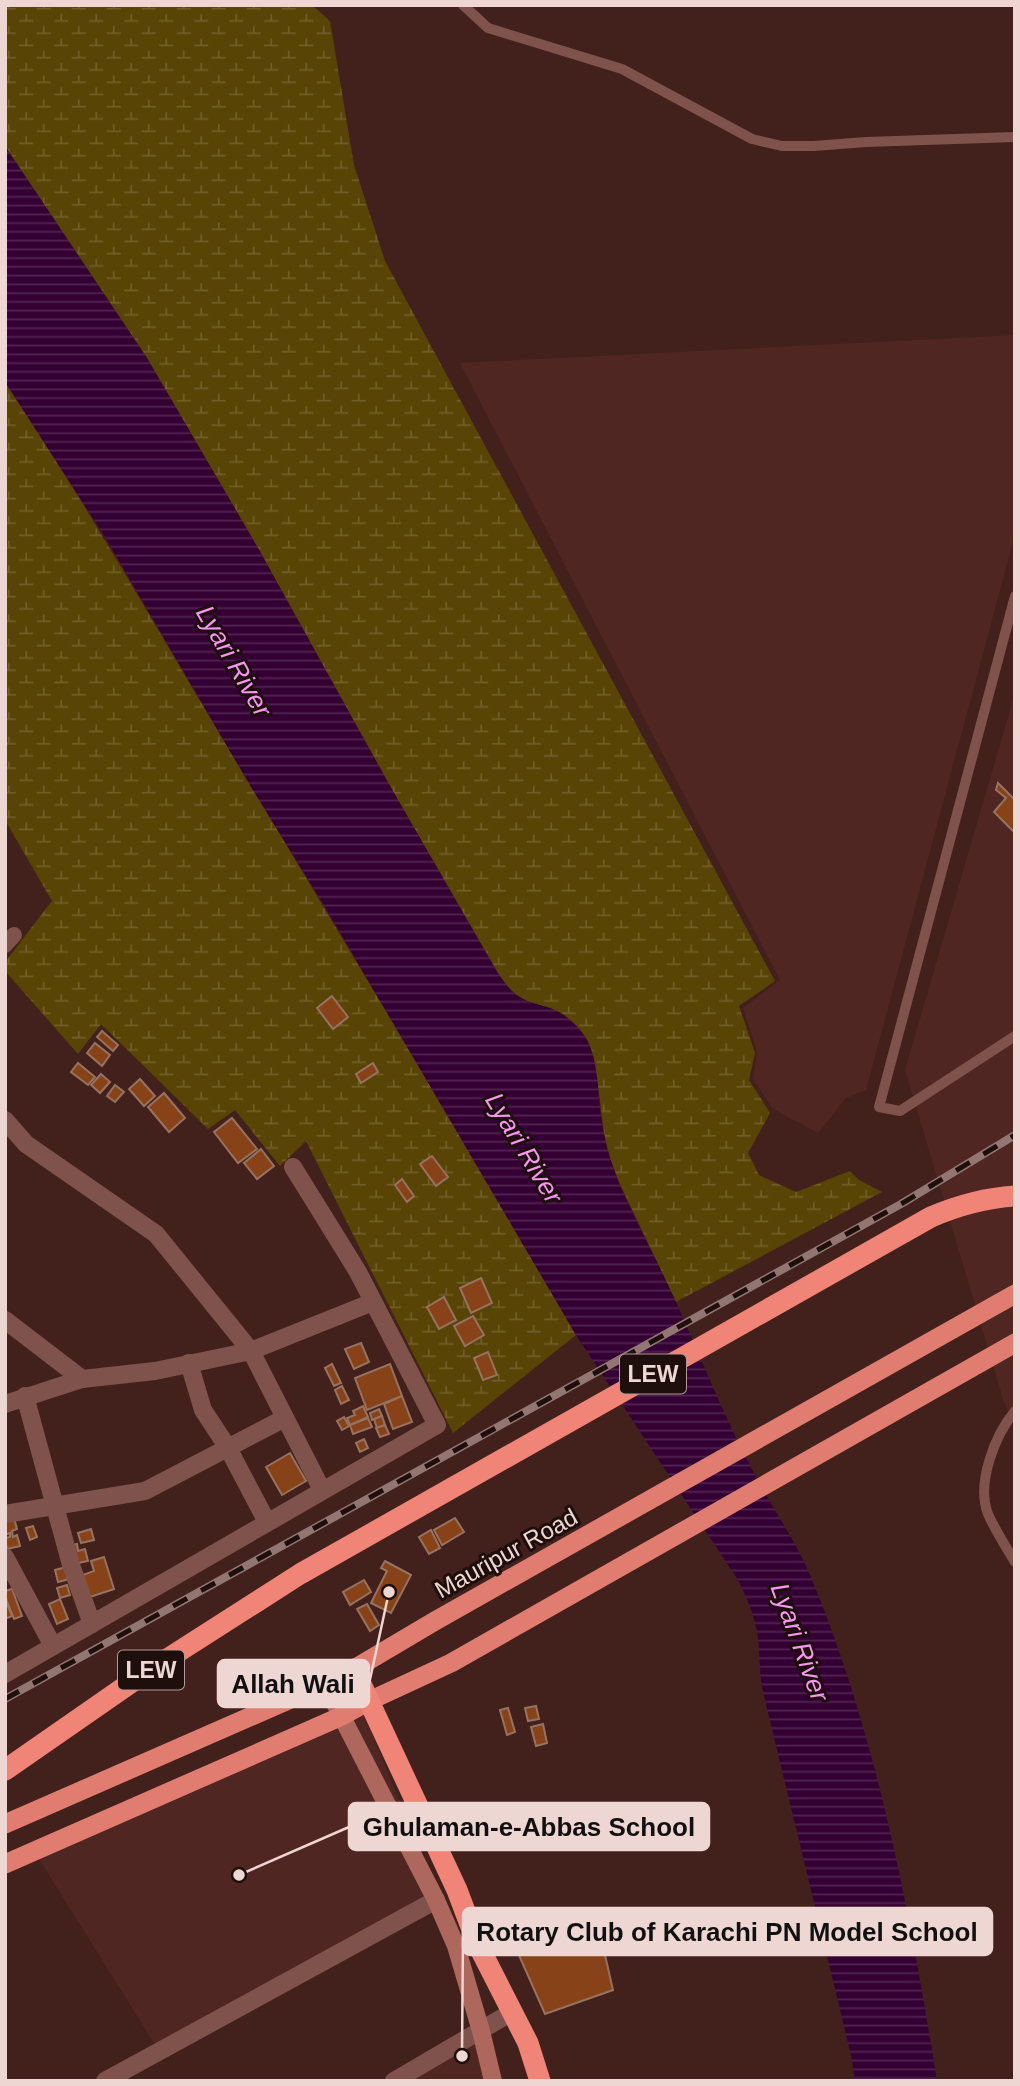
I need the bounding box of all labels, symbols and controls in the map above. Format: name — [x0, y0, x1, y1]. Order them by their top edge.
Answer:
water label: Lyari River — [190, 600, 279, 723]
water label: Lyari River — [479, 1087, 569, 1210]
road number: LEW — [620, 1354, 686, 1394]
street label: Mauripur Road — [430, 1503, 582, 1603]
water label: Lyari River — [765, 1579, 836, 1707]
road number: LEW — [118, 1651, 184, 1690]
callout: Allah Wali — [218, 1660, 369, 1707]
text: Allah Wali — [231, 1669, 355, 1699]
callout: Ghulaman-e-Abbas School — [349, 1803, 709, 1850]
text: Ghulaman-e-Abbas School — [363, 1812, 695, 1842]
callout: Rotary Club of Karachi PN Model School — [463, 1908, 992, 1955]
text: Rotary Club of Karachi PN Model School — [476, 1917, 978, 1947]

